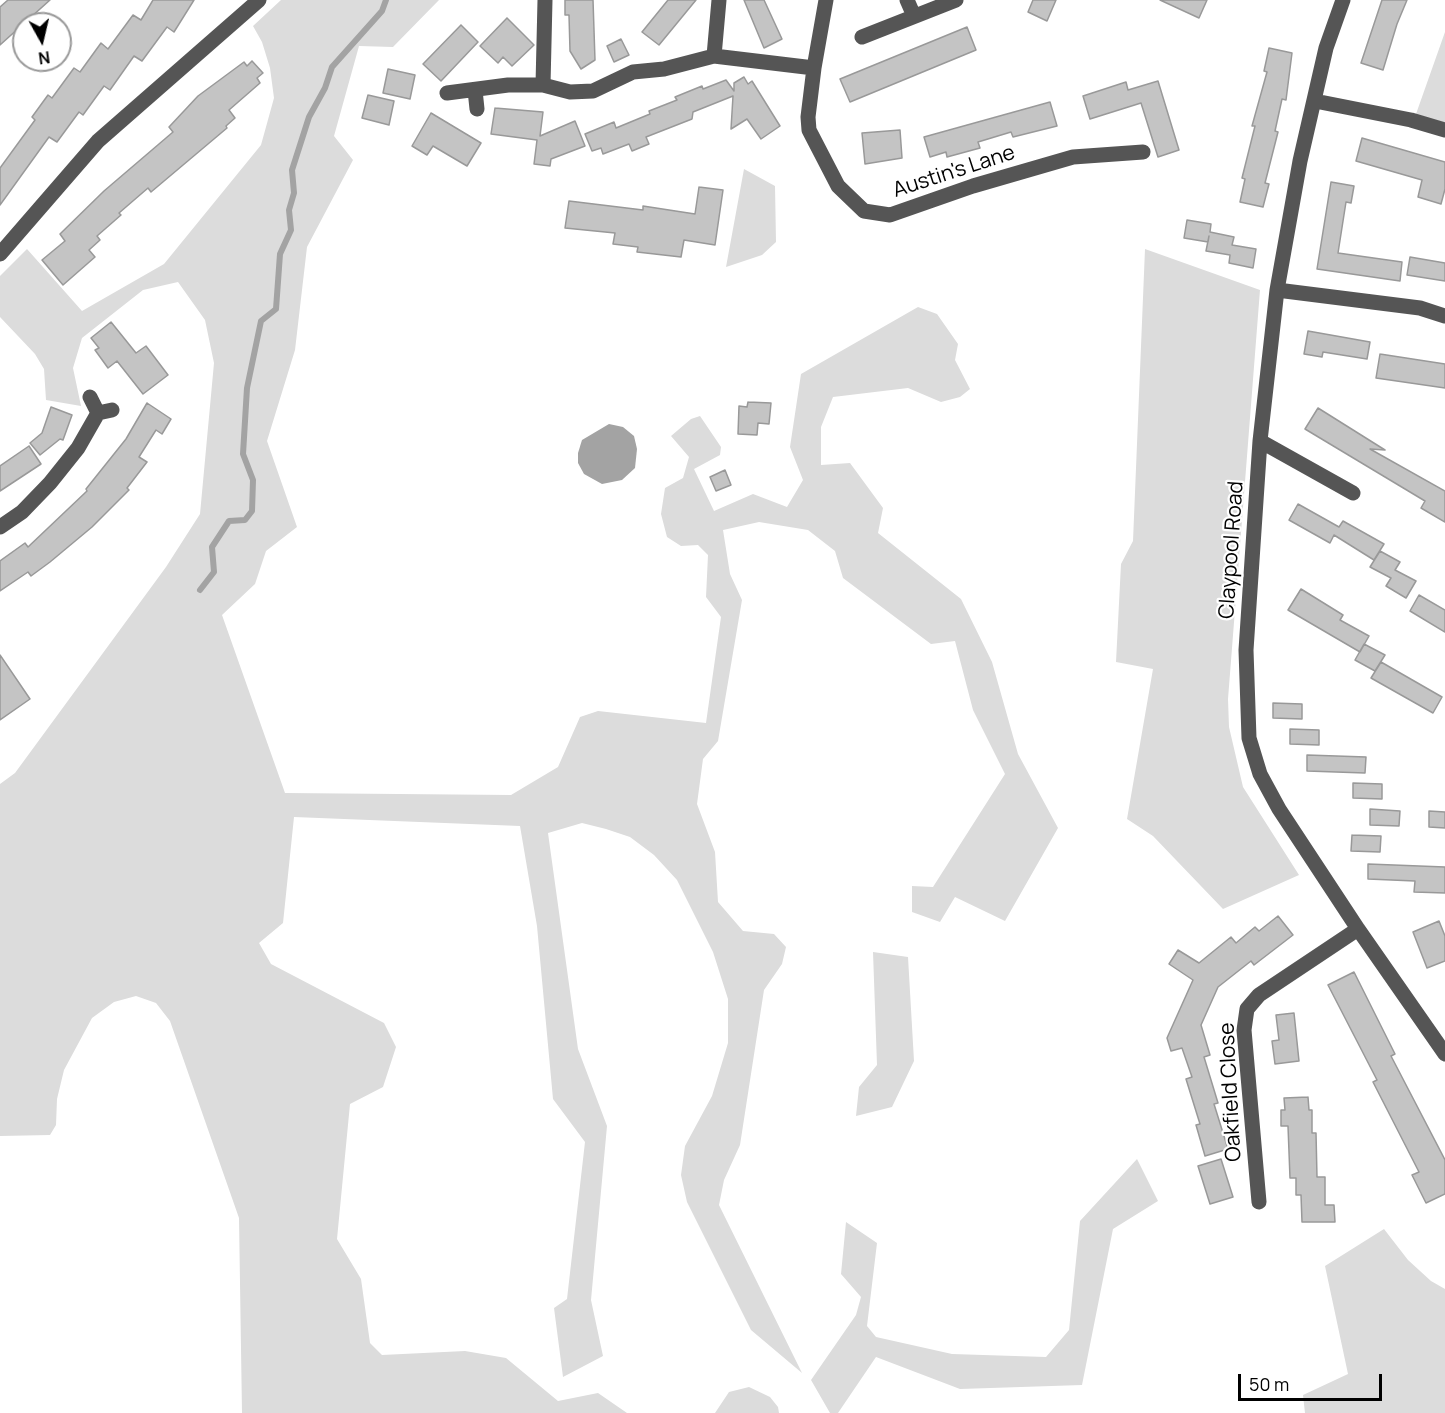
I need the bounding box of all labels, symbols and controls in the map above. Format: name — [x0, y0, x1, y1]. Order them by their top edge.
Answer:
north arrow — [12, 12, 72, 72]
text: N — [37, 46, 51, 70]
street label: Austin's Lane — [890, 140, 1018, 204]
street label: Claypool Road — [1215, 480, 1249, 620]
street label: Oakfield Close — [1215, 1022, 1247, 1162]
scale bar — [1241, 1362, 1385, 1400]
text: 50 m — [1249, 1372, 1289, 1396]

